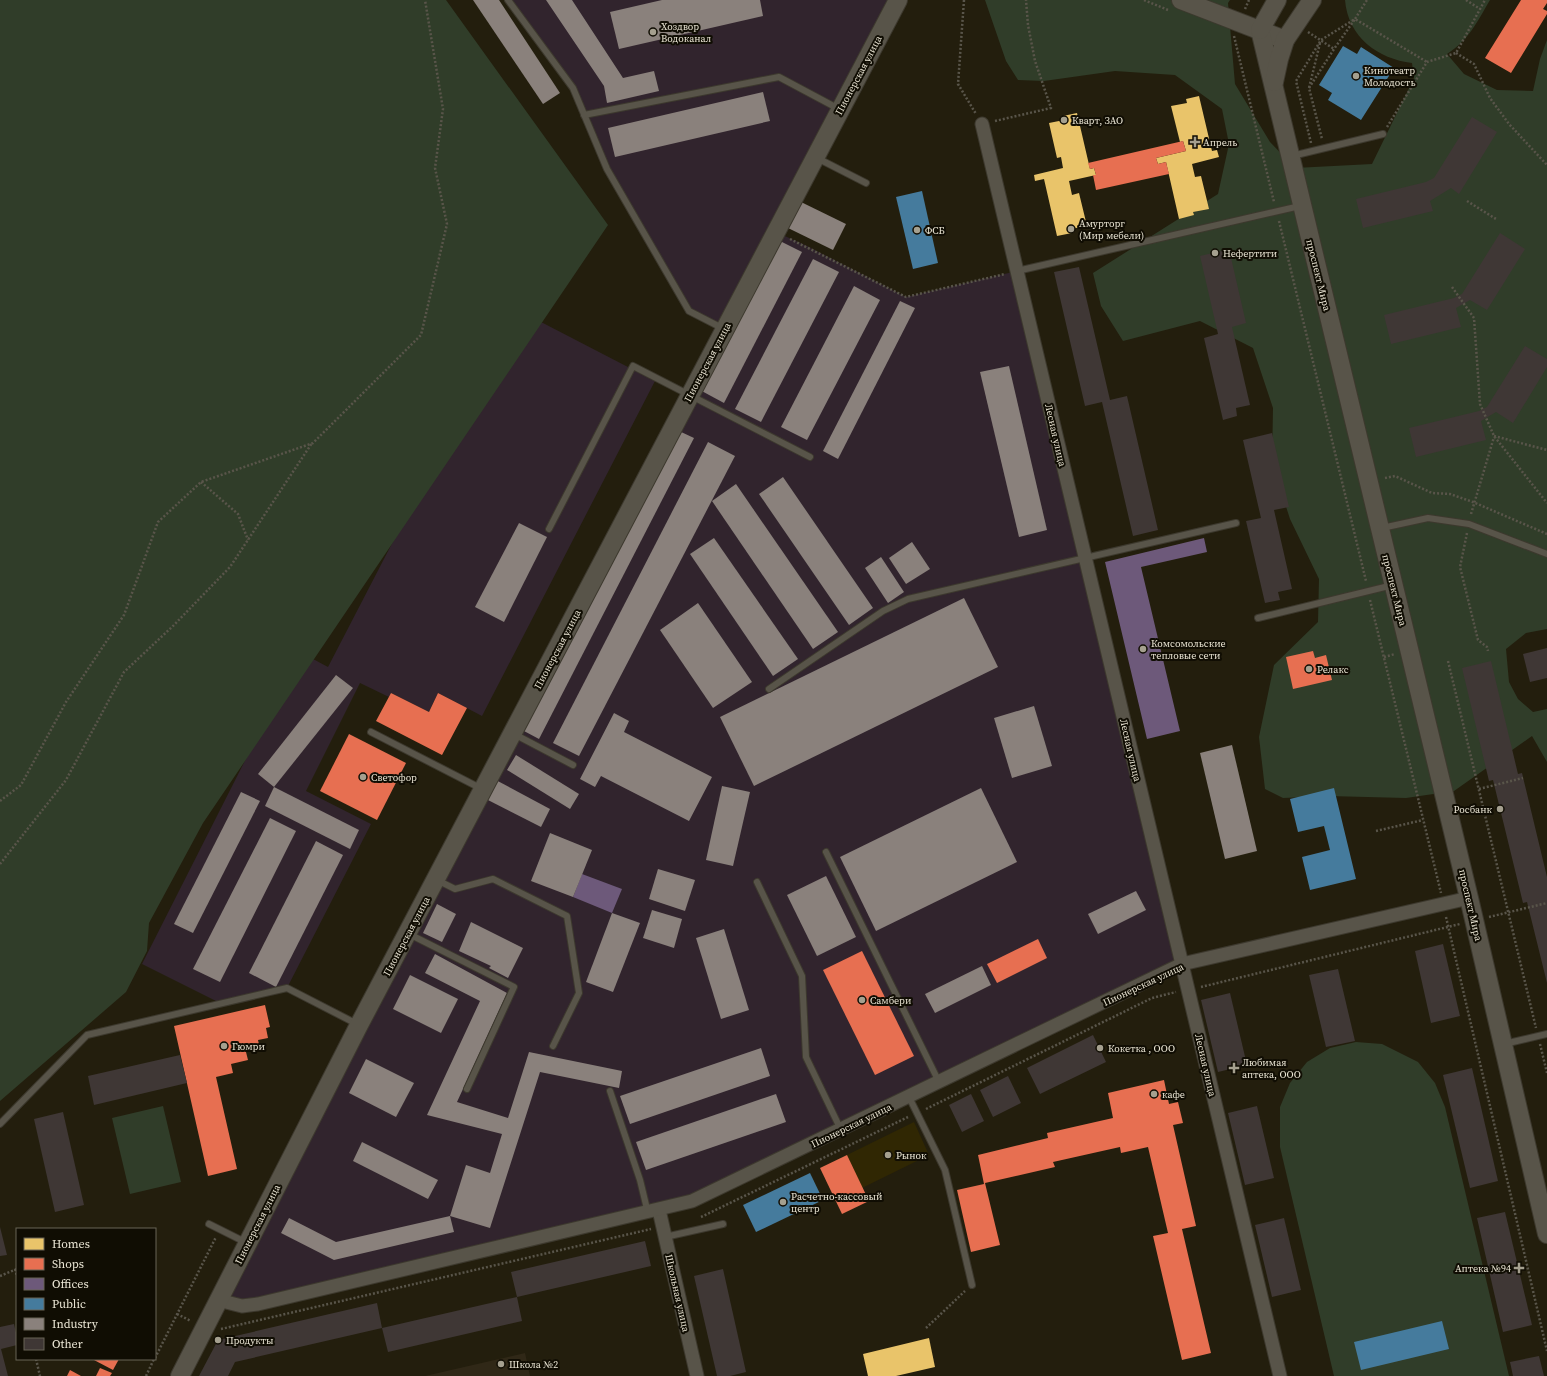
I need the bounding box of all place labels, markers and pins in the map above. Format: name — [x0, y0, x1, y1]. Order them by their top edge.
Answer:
place label: Хоздвор Водоканал — [661, 20, 712, 45]
marker: Хоздвор Водоканал — [648, 27, 658, 37]
place label: Кинотеатр Молодость — [1364, 64, 1415, 89]
marker: Кинотеатр Молодость — [1351, 71, 1361, 81]
place label: Кварт, ЗАО — [1072, 114, 1123, 127]
marker: Кварт, ЗАО — [1059, 115, 1069, 125]
place label: Апрель — [1203, 136, 1237, 149]
marker: Апрель — [1190, 137, 1200, 147]
place label: Амурторг (Мир мебели) — [1079, 217, 1144, 242]
place label: ФСБ — [925, 224, 945, 237]
marker: Амурторг (Мир мебели) — [1066, 224, 1076, 234]
marker: ФСБ — [912, 225, 922, 235]
place label: Нефертити — [1223, 247, 1278, 260]
marker: Нефертити — [1210, 248, 1220, 258]
place label: Комсомольские тепловые сети — [1151, 637, 1226, 662]
marker: Комсомольские тепловые сети — [1138, 644, 1148, 654]
place label: Релакс — [1317, 663, 1349, 676]
marker: Релакс — [1304, 664, 1314, 674]
place label: Светофор — [371, 771, 417, 784]
marker: Светофор — [358, 772, 368, 782]
place label: Росбанк — [1454, 803, 1492, 816]
marker: Росбанк — [1495, 804, 1505, 814]
place label: Самбери — [870, 994, 912, 1007]
marker: Самбери — [857, 995, 867, 1005]
place label: Гюмри — [232, 1040, 265, 1053]
marker: Гюмри — [219, 1041, 229, 1051]
place label: Кокетка , ООО — [1108, 1042, 1175, 1055]
marker: Кокетка , ООО — [1095, 1043, 1105, 1053]
place label: Любимая аптека, ООО — [1242, 1056, 1301, 1081]
marker: Любимая аптека, ООО — [1229, 1063, 1239, 1073]
place label: кафе — [1162, 1088, 1185, 1101]
marker: кафе — [1149, 1089, 1159, 1099]
place label: Рынок — [896, 1149, 927, 1162]
marker: Рынок — [883, 1150, 893, 1160]
place label: Расчетно-кассовый центр — [791, 1190, 883, 1215]
marker: Расчетно-кассовый центр — [778, 1197, 788, 1207]
place label: Аптека №94 — [1455, 1262, 1511, 1275]
marker: Аптека №94 — [1514, 1263, 1524, 1273]
place label: Продукты — [226, 1334, 274, 1347]
marker: Продукты — [213, 1335, 223, 1345]
place label: Школа №2 — [509, 1358, 558, 1371]
marker: Школа №2 — [496, 1359, 506, 1369]

